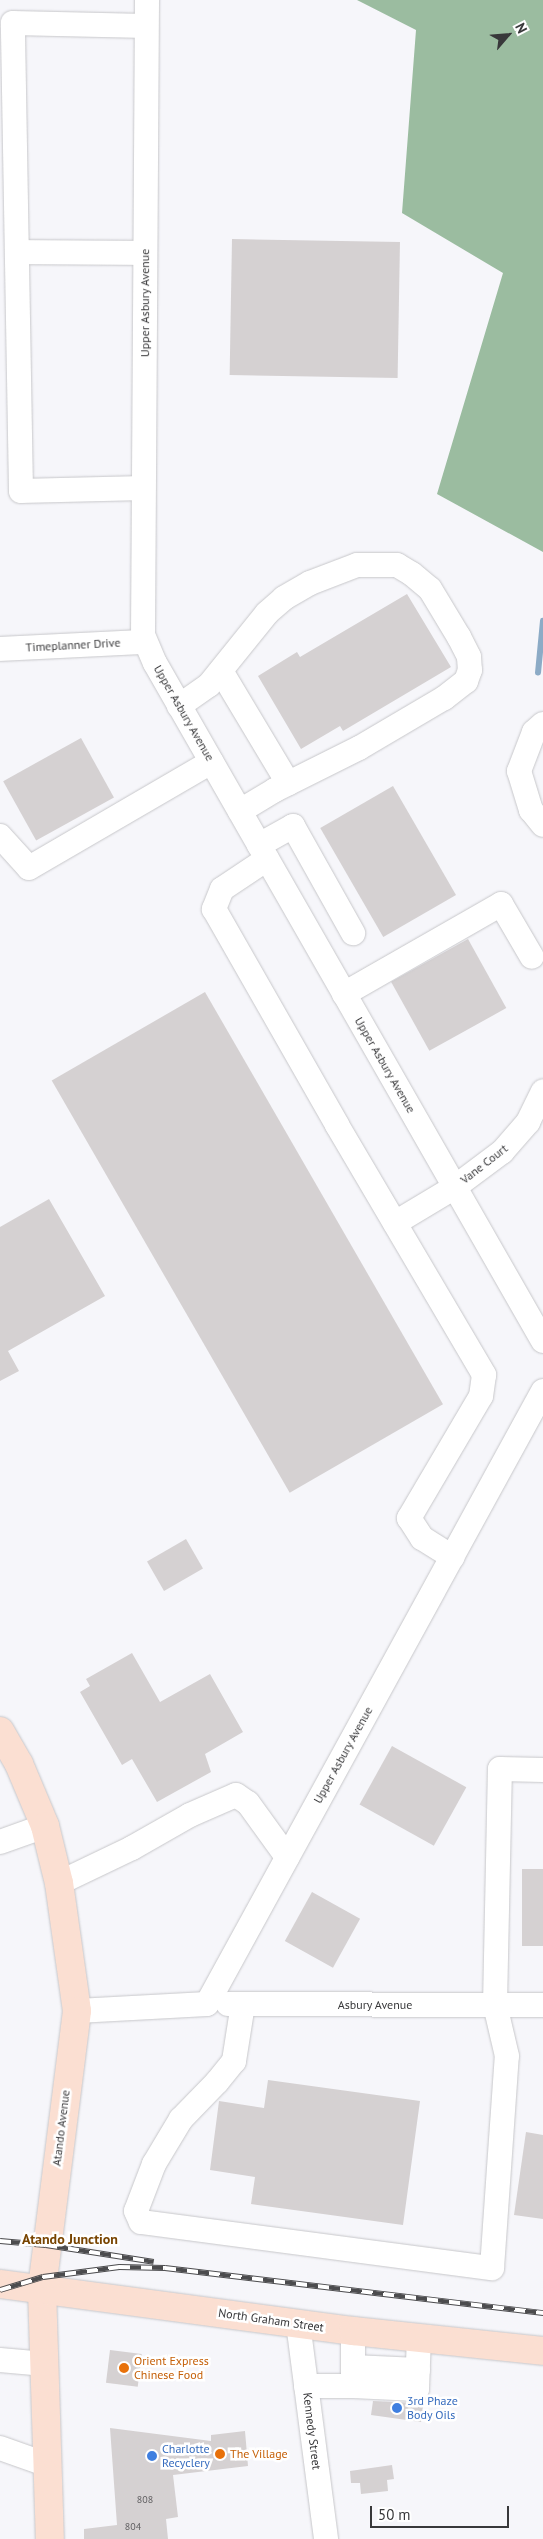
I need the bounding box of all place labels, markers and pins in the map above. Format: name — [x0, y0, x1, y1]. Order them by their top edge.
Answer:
place label: Orient Express Chinese Food — [134, 2354, 209, 2382]
marker: Orient Express Chinese Food — [118, 2362, 130, 2374]
place label: 3rd Phaze Body Oils — [407, 2394, 458, 2422]
marker: 3rd Phaze Body Oils — [391, 2402, 403, 2414]
place label: Charlotte Recyclery — [162, 2442, 210, 2470]
place label: The Village — [230, 2447, 288, 2461]
marker: The Village — [214, 2448, 226, 2460]
marker: Charlotte Recyclery — [146, 2450, 158, 2462]

